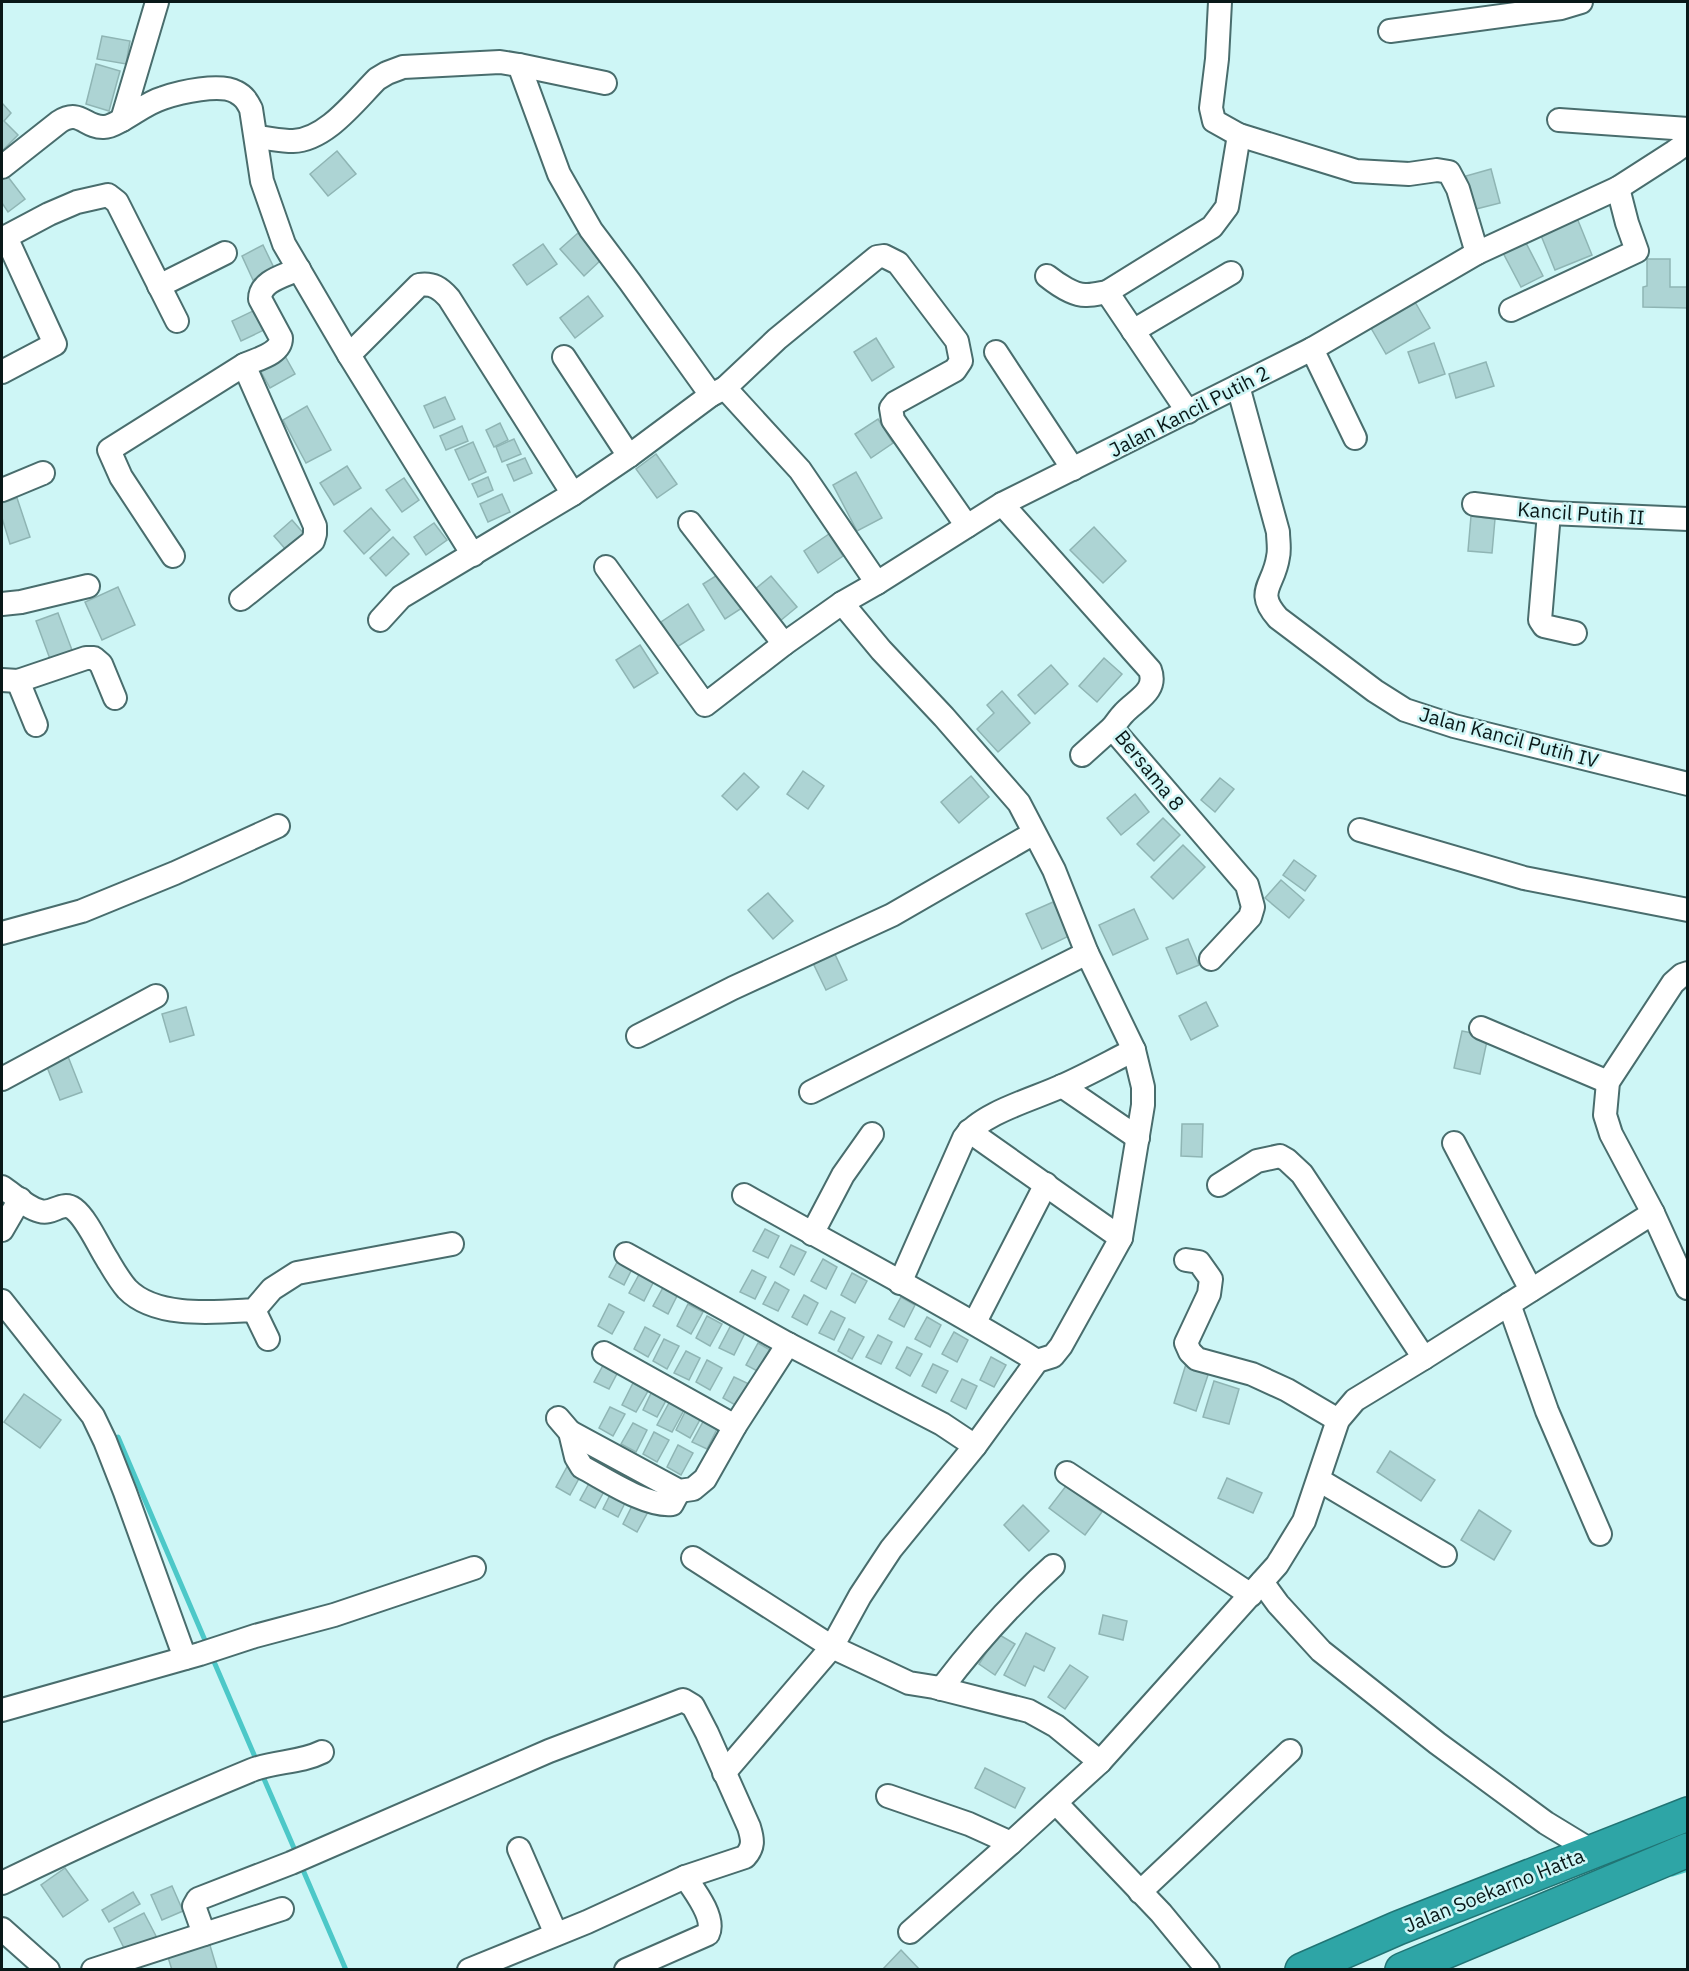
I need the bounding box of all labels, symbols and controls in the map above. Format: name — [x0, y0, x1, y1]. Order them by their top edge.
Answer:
street label: Jalan Kancil Putih 2 — [1104, 359, 1274, 463]
street label: Kancil Putih II — [1517, 495, 1645, 531]
street label: Jalan Kancil Putih IV — [1416, 700, 1602, 774]
street label: Bersama 8 — [1109, 724, 1191, 816]
street label: Jalan Soekarno Hatta — [1400, 1841, 1588, 1938]

